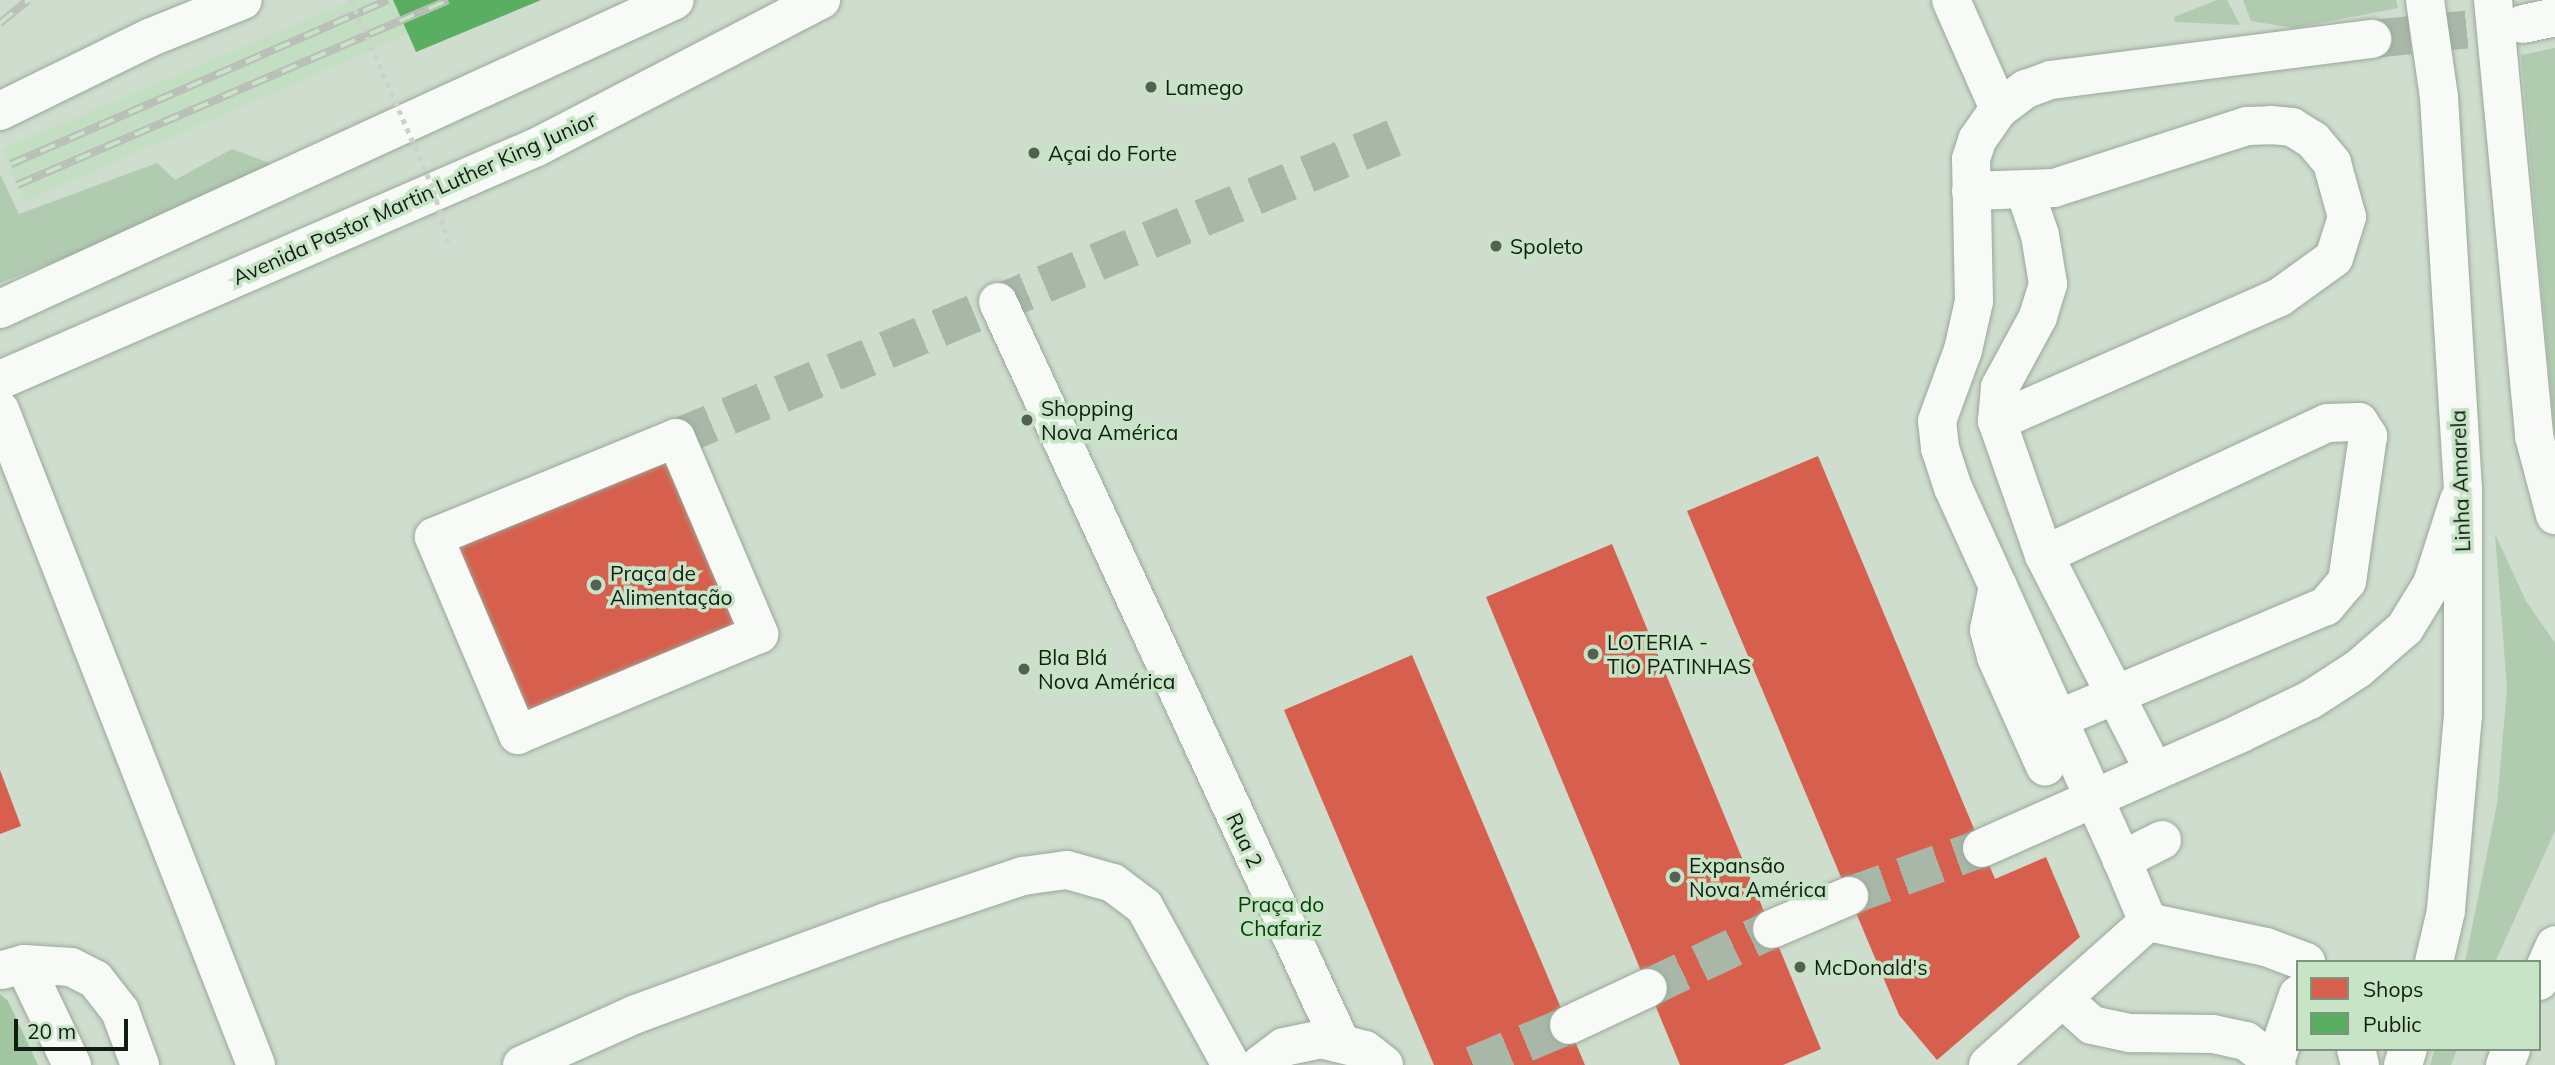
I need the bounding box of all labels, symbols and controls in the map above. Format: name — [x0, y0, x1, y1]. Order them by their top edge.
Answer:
place label: Lamego — [1165, 74, 1244, 100]
marker: Lamego — [1143, 79, 1159, 95]
street label: Avenida Pastor Martin Luther King Junior — [229, 106, 599, 290]
place label: Açai do Forte — [1048, 140, 1177, 166]
marker: Açai do Forte — [1026, 145, 1042, 161]
place label: Spoleto — [1510, 233, 1583, 259]
marker: Spoleto — [1488, 238, 1504, 254]
place label: Shopping Nova América — [1041, 395, 1178, 445]
street label: Linha Amarela — [2445, 410, 2475, 552]
marker: Shopping Nova América — [1019, 412, 1035, 428]
place label: Praça de Alimentação — [610, 560, 733, 610]
marker: Praça de Alimentação — [588, 577, 604, 593]
place label: LOTERIA - TIO PATINHAS — [1607, 629, 1751, 679]
place label: Bla Blá Nova América — [1038, 644, 1175, 694]
marker: LOTERIA - TIO PATINHAS — [1585, 646, 1601, 662]
marker: Bla Blá Nova América — [1016, 661, 1032, 677]
street label: Rua 2 — [1221, 809, 1269, 871]
place label: Expansão Nova América — [1689, 852, 1826, 902]
marker: Expansão Nova América — [1667, 869, 1683, 885]
park label: Praça do Chafariz — [1238, 891, 1324, 941]
place label: McDonald's — [1814, 954, 1928, 980]
marker: McDonald's — [1792, 959, 1808, 975]
legend — [2296, 960, 2541, 1051]
text: Shops — [2363, 976, 2423, 1002]
scale bar — [18, 1006, 131, 1050]
text: Public — [2363, 1011, 2422, 1037]
text: 20 m — [27, 1018, 76, 1044]

